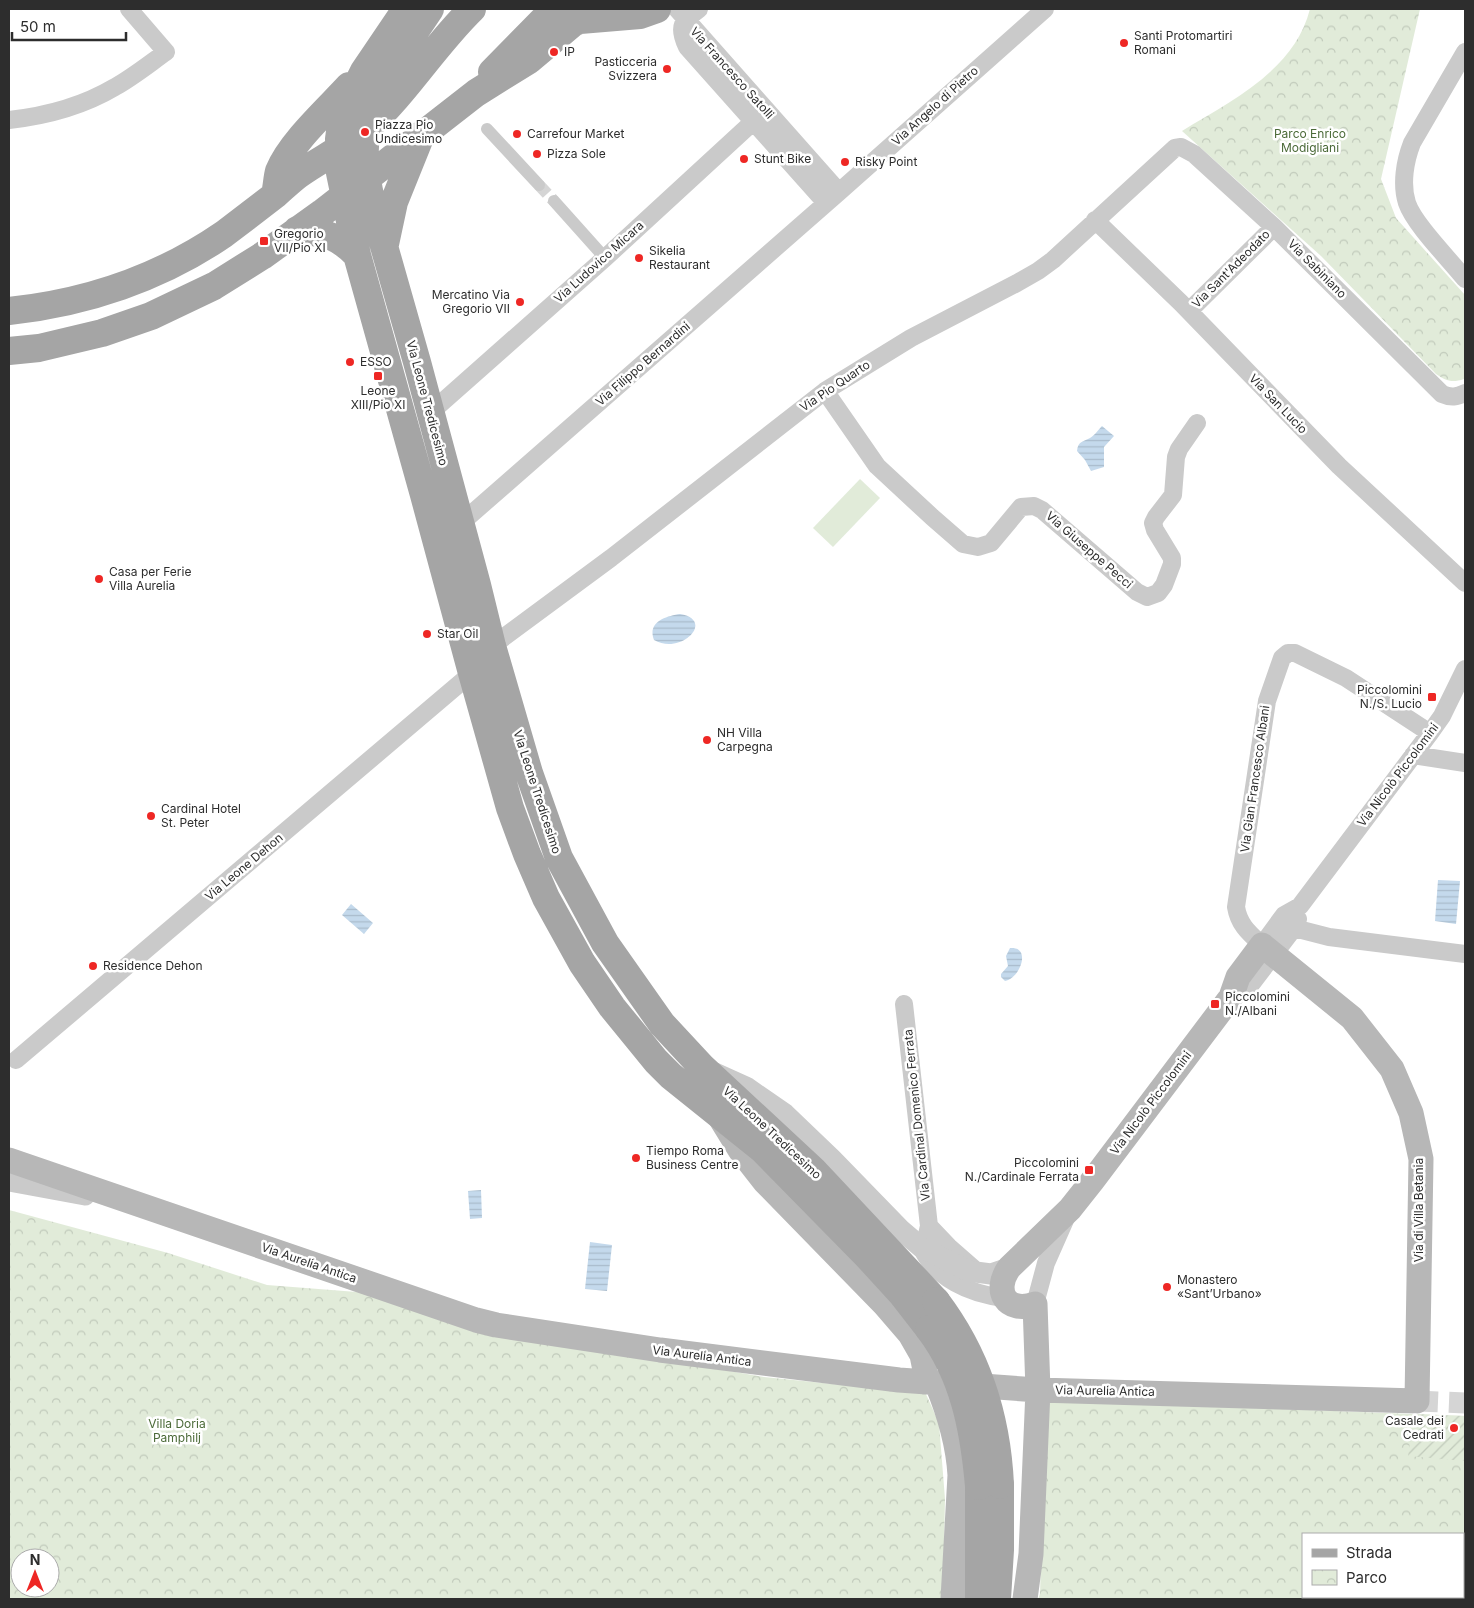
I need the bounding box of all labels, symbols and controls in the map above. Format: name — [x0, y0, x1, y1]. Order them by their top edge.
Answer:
scale bar — [12, 10, 126, 42]
text: 50 m — [20, 17, 56, 36]
street label: Via Francesco Satolli — [687, 24, 778, 122]
place label: Santi Protomartiri Romani — [1134, 28, 1232, 57]
marker: Santi Protomartiri Romani — [1118, 37, 1130, 49]
place label: IP — [564, 44, 575, 59]
marker: IP — [548, 46, 560, 58]
place label: Pasticceria Svizzera — [594, 54, 657, 83]
marker: Pasticceria Svizzera — [661, 63, 673, 75]
street label: Via Angelo di Pietro — [888, 63, 981, 148]
place label: Piazza Pio Undicesimo — [375, 117, 442, 146]
marker: Piazza Pio Undicesimo — [359, 126, 371, 138]
place label: Carrefour Market — [527, 126, 624, 141]
park label: Parco Enrico Modigliani — [1274, 126, 1346, 155]
marker: Carrefour Market — [511, 128, 523, 140]
place label: Pizza Sole — [547, 146, 606, 161]
marker: Pizza Sole — [531, 148, 543, 160]
place label: Stunt Bike — [754, 151, 811, 166]
marker: Stunt Bike — [738, 153, 750, 165]
place label: Risky Point — [855, 154, 917, 169]
marker: Risky Point — [839, 156, 851, 168]
street label: Via Ludovico Micara — [551, 217, 647, 306]
place label: Gregorio VII/Pio XI — [274, 226, 326, 255]
street label: Via Sant'Adeodato — [1188, 226, 1273, 311]
marker: Gregorio VII/Pio XI — [258, 235, 270, 247]
street label: Via Sabiniano — [1285, 236, 1350, 301]
place label: Sikelia Restaurant — [649, 243, 710, 272]
marker: Sikelia Restaurant — [633, 252, 645, 264]
place label: Mercatino Via Gregorio VII — [432, 287, 510, 316]
marker: Mercatino Via Gregorio VII — [514, 296, 526, 308]
street label: Via Filippo Bernardini — [592, 318, 693, 409]
street label: Via Leone Tredicesimo — [404, 339, 451, 467]
place label: ESSO — [360, 354, 392, 369]
marker: ESSO — [344, 356, 356, 368]
street label: Via Pio Quarto — [797, 357, 873, 414]
marker: Leone XIII/Pio XI — [372, 370, 384, 382]
street label: Via San Lucio — [1246, 371, 1311, 437]
place label: Leone XIII/Pio XI — [351, 383, 405, 412]
street label: Via Giuseppe Pecci — [1043, 508, 1136, 591]
place label: Casa per Ferie Villa Aurelia — [109, 564, 191, 593]
marker: Casa per Ferie Villa Aurelia — [93, 573, 105, 585]
place label: Star Oil — [437, 626, 478, 641]
marker: Star Oil — [421, 628, 433, 640]
place label: Piccolomini N./S. Lucio — [1357, 682, 1422, 711]
marker: Piccolomini N./S. Lucio — [1426, 691, 1438, 703]
street label: Via Gian Francesco Albani — [1237, 704, 1272, 853]
street label: Via Nicolò Piccolomini — [1354, 720, 1441, 829]
place label: NH Villa Carpegna — [717, 725, 773, 754]
street label: Via Leone Tredicesimo — [510, 728, 565, 856]
marker: NH Villa Carpegna — [701, 734, 713, 746]
place label: Cardinal Hotel St. Peter — [161, 801, 241, 830]
marker: Cardinal Hotel St. Peter — [145, 810, 157, 822]
street label: Via Leone Dehon — [202, 830, 286, 903]
place label: Residence Dehon — [103, 958, 202, 973]
marker: Residence Dehon — [87, 960, 99, 972]
place label: Piccolomini N./Albani — [1225, 989, 1290, 1018]
marker: Piccolomini N./Albani — [1209, 998, 1221, 1010]
street label: Via Cardinal Domenico Ferrata — [900, 1028, 933, 1202]
street label: Via Nicolò Piccolomini — [1107, 1048, 1194, 1157]
street label: Via Leone Tredicesimo — [720, 1083, 825, 1182]
place label: Tiempo Roma Business Centre — [646, 1143, 738, 1172]
marker: Tiempo Roma Business Centre — [630, 1152, 642, 1164]
place label: Piccolomini N./Cardinale Ferrata — [965, 1155, 1079, 1184]
street label: Via di Villa Betania — [1411, 1158, 1426, 1262]
marker: Piccolomini N./Cardinale Ferrata — [1083, 1164, 1095, 1176]
street label: Via Aurelia Antica — [260, 1239, 359, 1286]
place label: Monastero «Sant’Urbano» — [1177, 1272, 1262, 1301]
marker: Monastero «Sant’Urbano» — [1161, 1281, 1173, 1293]
street label: Via Aurelia Antica — [652, 1342, 753, 1369]
street label: Via Aurelia Antica — [1055, 1382, 1155, 1399]
place label: Casale dei Cedrati — [1385, 1413, 1444, 1442]
park label: Villa Doria Pamphilj — [148, 1416, 206, 1445]
marker: Casale dei Cedrati — [1448, 1422, 1460, 1434]
legend — [1302, 1533, 1464, 1598]
text: Strada — [1346, 1543, 1392, 1562]
north arrow — [10, 1548, 60, 1598]
text: N — [30, 1551, 40, 1568]
text: Parco — [1346, 1568, 1387, 1587]

